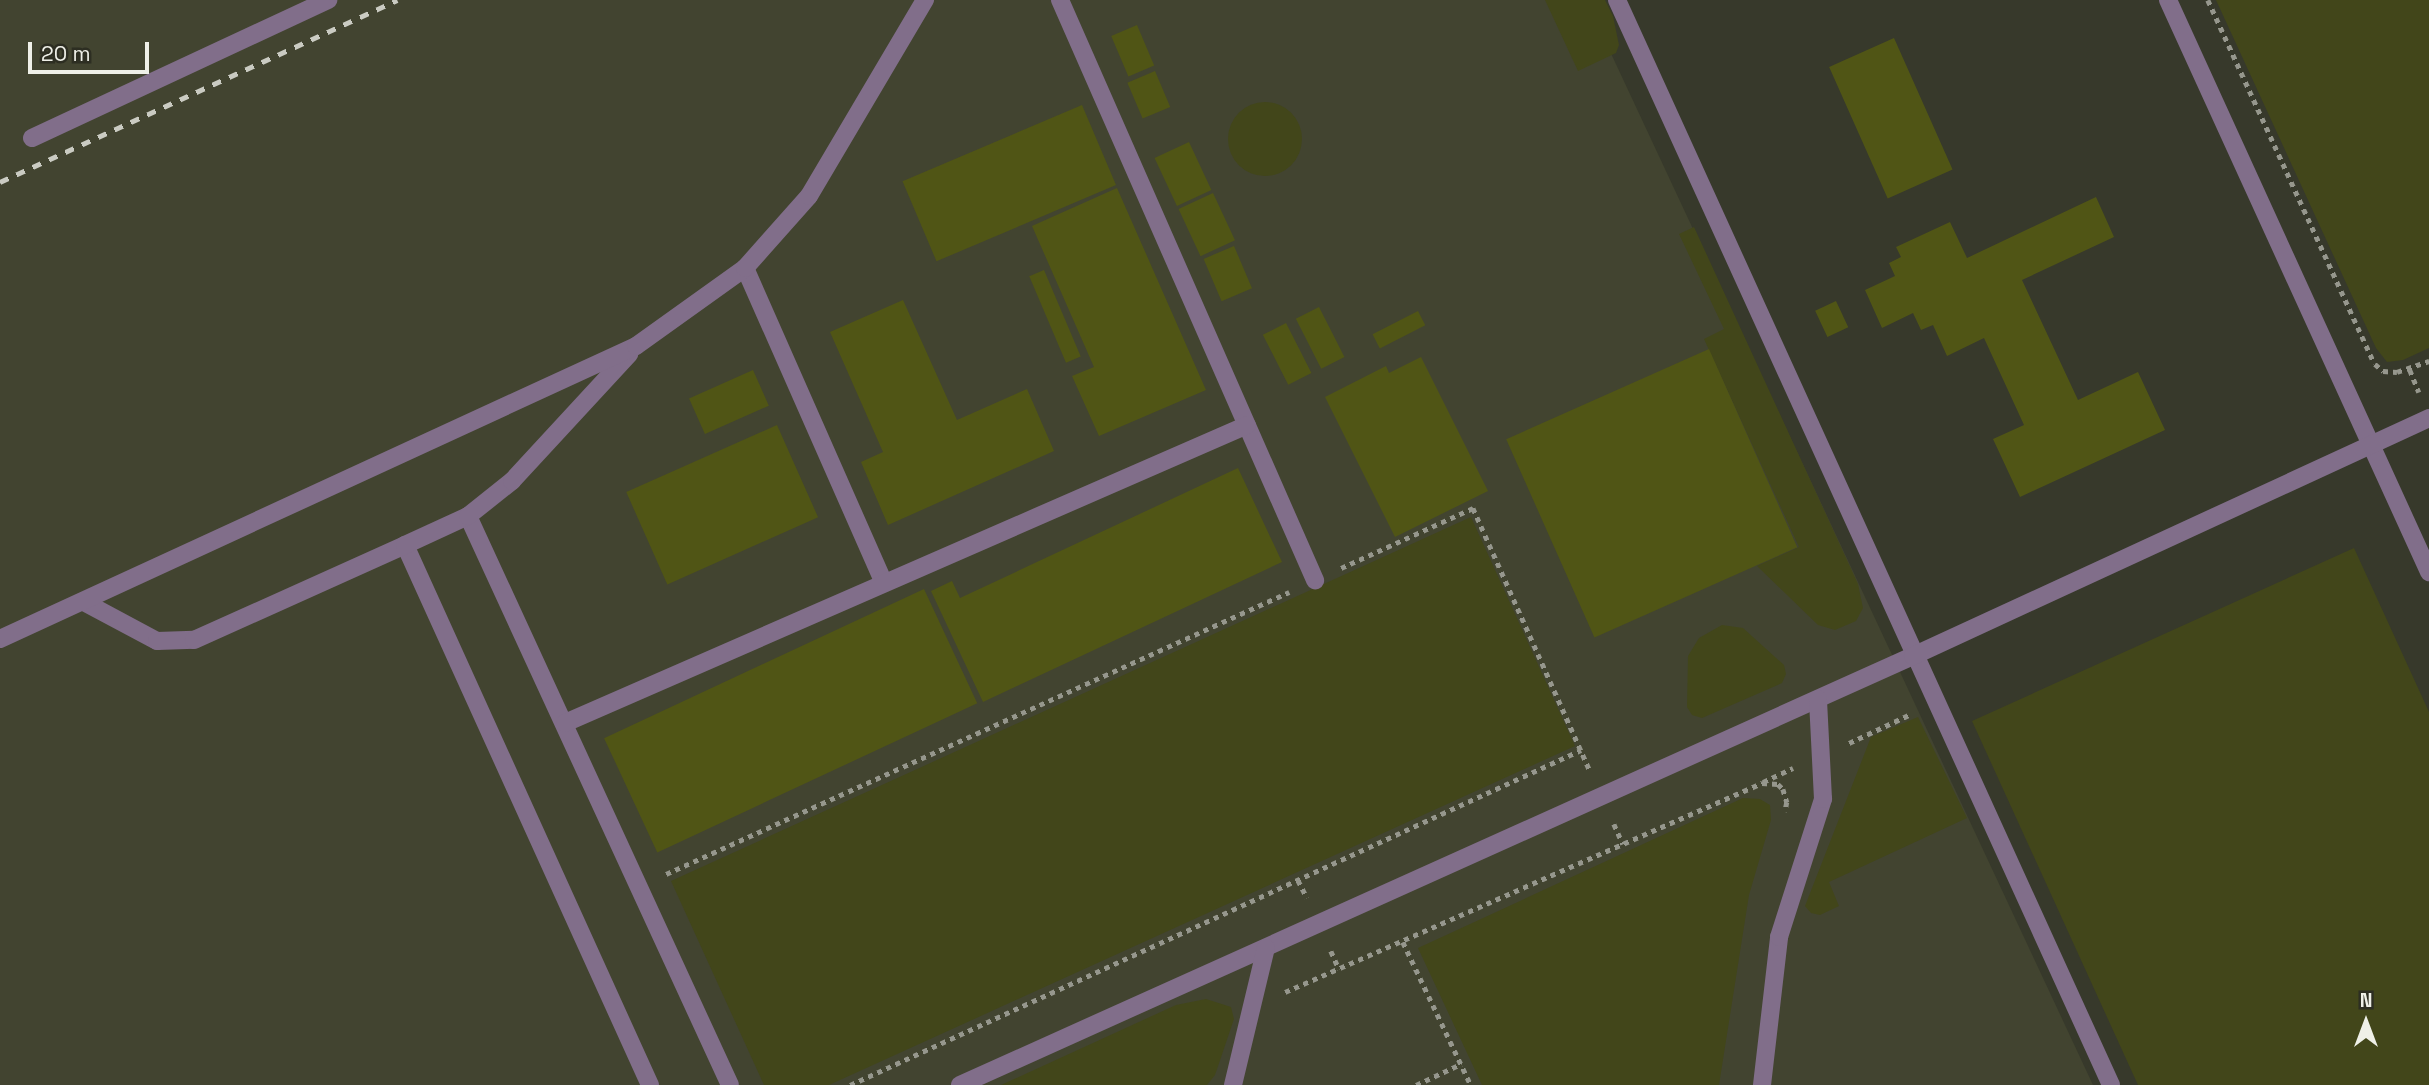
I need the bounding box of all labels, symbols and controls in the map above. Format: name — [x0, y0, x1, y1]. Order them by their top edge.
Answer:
scale bar — [32, 28, 152, 72]
text: 20 m — [41, 40, 91, 67]
north arrow — [2331, 987, 2401, 1057]
text: N — [2360, 988, 2372, 1013]

